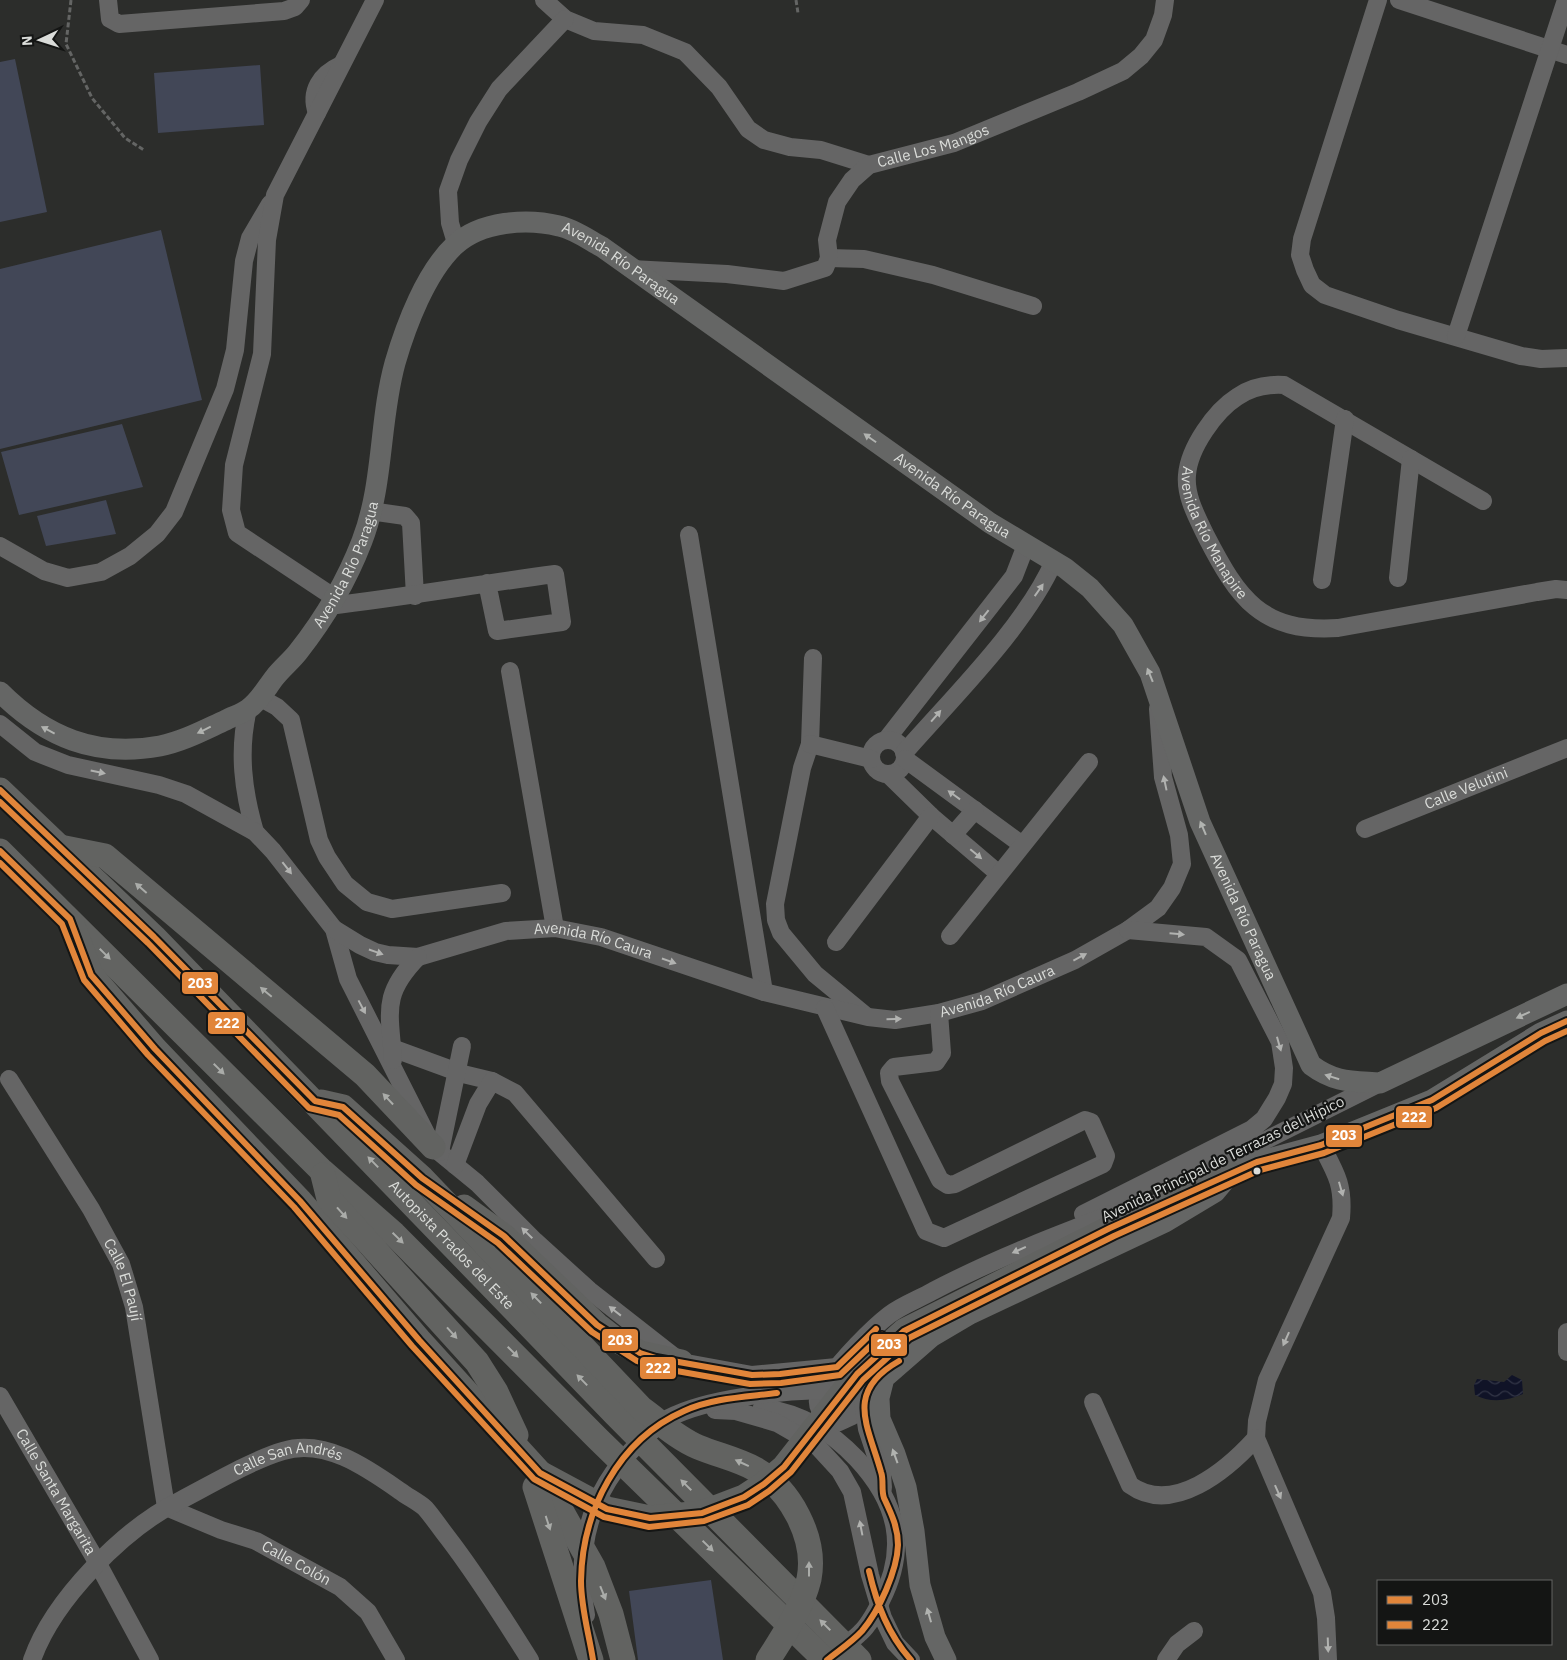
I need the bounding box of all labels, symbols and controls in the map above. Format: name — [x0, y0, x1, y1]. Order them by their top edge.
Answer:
north arrow — [15, 15, 65, 65]
text: N — [18, 35, 36, 47]
street label: Calle Los Mangos — [875, 120, 992, 171]
street label: Avenida Río Paragua — [559, 217, 684, 308]
one-way arrow — [863, 433, 877, 443]
street label: Avenida Río Paragua — [891, 448, 1014, 542]
street label: Avenida Río Manapire — [1178, 465, 1252, 603]
street label: Avenida Río Paragua — [309, 499, 382, 631]
one-way arrow — [1034, 583, 1044, 597]
one-way arrow — [978, 609, 989, 622]
one-way arrow — [1146, 667, 1154, 682]
one-way arrow — [931, 710, 942, 723]
one-way arrow — [41, 726, 55, 734]
one-way arrow — [197, 726, 211, 734]
street label: Calle Velutini — [1422, 763, 1510, 813]
one-way arrow — [91, 768, 106, 776]
one-way arrow — [1160, 774, 1168, 790]
one-way arrow — [948, 789, 961, 800]
one-way arrow — [1199, 820, 1207, 835]
one-way arrow — [969, 849, 982, 860]
street label: Avenida Río Paragua — [1206, 850, 1281, 983]
one-way arrow — [282, 861, 292, 875]
one-way arrow — [135, 883, 147, 894]
street label: Avenida Río Caura — [533, 918, 655, 963]
one-way arrow — [1169, 930, 1185, 938]
one-way arrow — [98, 947, 110, 959]
one-way arrow — [369, 948, 384, 956]
one-way arrow — [1073, 952, 1086, 961]
one-way arrow — [662, 958, 677, 965]
street label: Avenida Río Caura — [937, 960, 1057, 1021]
line badge: 203 — [181, 971, 219, 995]
text: 203 — [187, 974, 213, 992]
one-way arrow — [260, 986, 272, 998]
one-way arrow — [358, 1000, 367, 1013]
line badge: 222 — [207, 1011, 246, 1035]
one-way arrow — [1516, 1011, 1530, 1019]
text: 222 — [214, 1014, 240, 1032]
one-way arrow — [886, 1014, 902, 1022]
one-way arrow — [1275, 1036, 1283, 1051]
one-way arrow — [213, 1062, 225, 1074]
one-way arrow — [1325, 1072, 1340, 1080]
street label: Avenida Principal de Terrazas del Hípico — [1098, 1091, 1347, 1226]
one-way arrow — [382, 1093, 394, 1105]
line badge: 222 — [1395, 1105, 1433, 1129]
text: 222 — [1401, 1108, 1427, 1126]
line badge: 203 — [1325, 1124, 1363, 1148]
text: 203 — [1331, 1126, 1357, 1144]
one-way arrow — [367, 1156, 379, 1168]
unlabelled marker — [1252, 1166, 1262, 1176]
street label: Autopista Prados del Este — [385, 1176, 519, 1313]
one-way arrow — [1337, 1182, 1345, 1197]
one-way arrow — [336, 1207, 348, 1219]
one-way arrow — [521, 1228, 533, 1240]
one-way arrow — [391, 1232, 403, 1244]
street label: Calle El Paují — [100, 1235, 146, 1323]
one-way arrow — [1012, 1247, 1026, 1255]
one-way arrow — [530, 1292, 542, 1304]
one-way arrow — [609, 1305, 622, 1316]
one-way arrow — [446, 1327, 458, 1339]
line badge: 203 — [601, 1328, 639, 1352]
text: 203 — [607, 1331, 633, 1349]
one-way arrow — [1281, 1332, 1289, 1346]
line badge: 203 — [870, 1333, 908, 1357]
text: 203 — [876, 1335, 902, 1353]
one-way arrow — [507, 1346, 519, 1358]
line badge: 222 — [639, 1356, 677, 1380]
text: 222 — [645, 1359, 671, 1377]
one-way arrow — [577, 1374, 589, 1386]
street label: Calle Santa Margarita — [12, 1425, 101, 1558]
street label: Calle San Andrés — [230, 1438, 346, 1480]
one-way arrow — [891, 1448, 899, 1463]
one-way arrow — [735, 1459, 749, 1467]
one-way arrow — [680, 1479, 692, 1491]
one-way arrow — [1275, 1485, 1283, 1499]
one-way arrow — [544, 1516, 552, 1531]
one-way arrow — [856, 1519, 864, 1535]
street label: Calle Colón — [259, 1536, 334, 1589]
one-way arrow — [702, 1540, 714, 1552]
one-way arrow — [805, 1561, 813, 1577]
legend — [1377, 1580, 1552, 1645]
one-way arrow — [600, 1586, 608, 1600]
text: 203 — [1422, 1590, 1449, 1609]
one-way arrow — [924, 1607, 932, 1622]
text: 222 — [1422, 1615, 1449, 1634]
one-way arrow — [819, 1620, 831, 1632]
one-way arrow — [1324, 1637, 1332, 1653]

